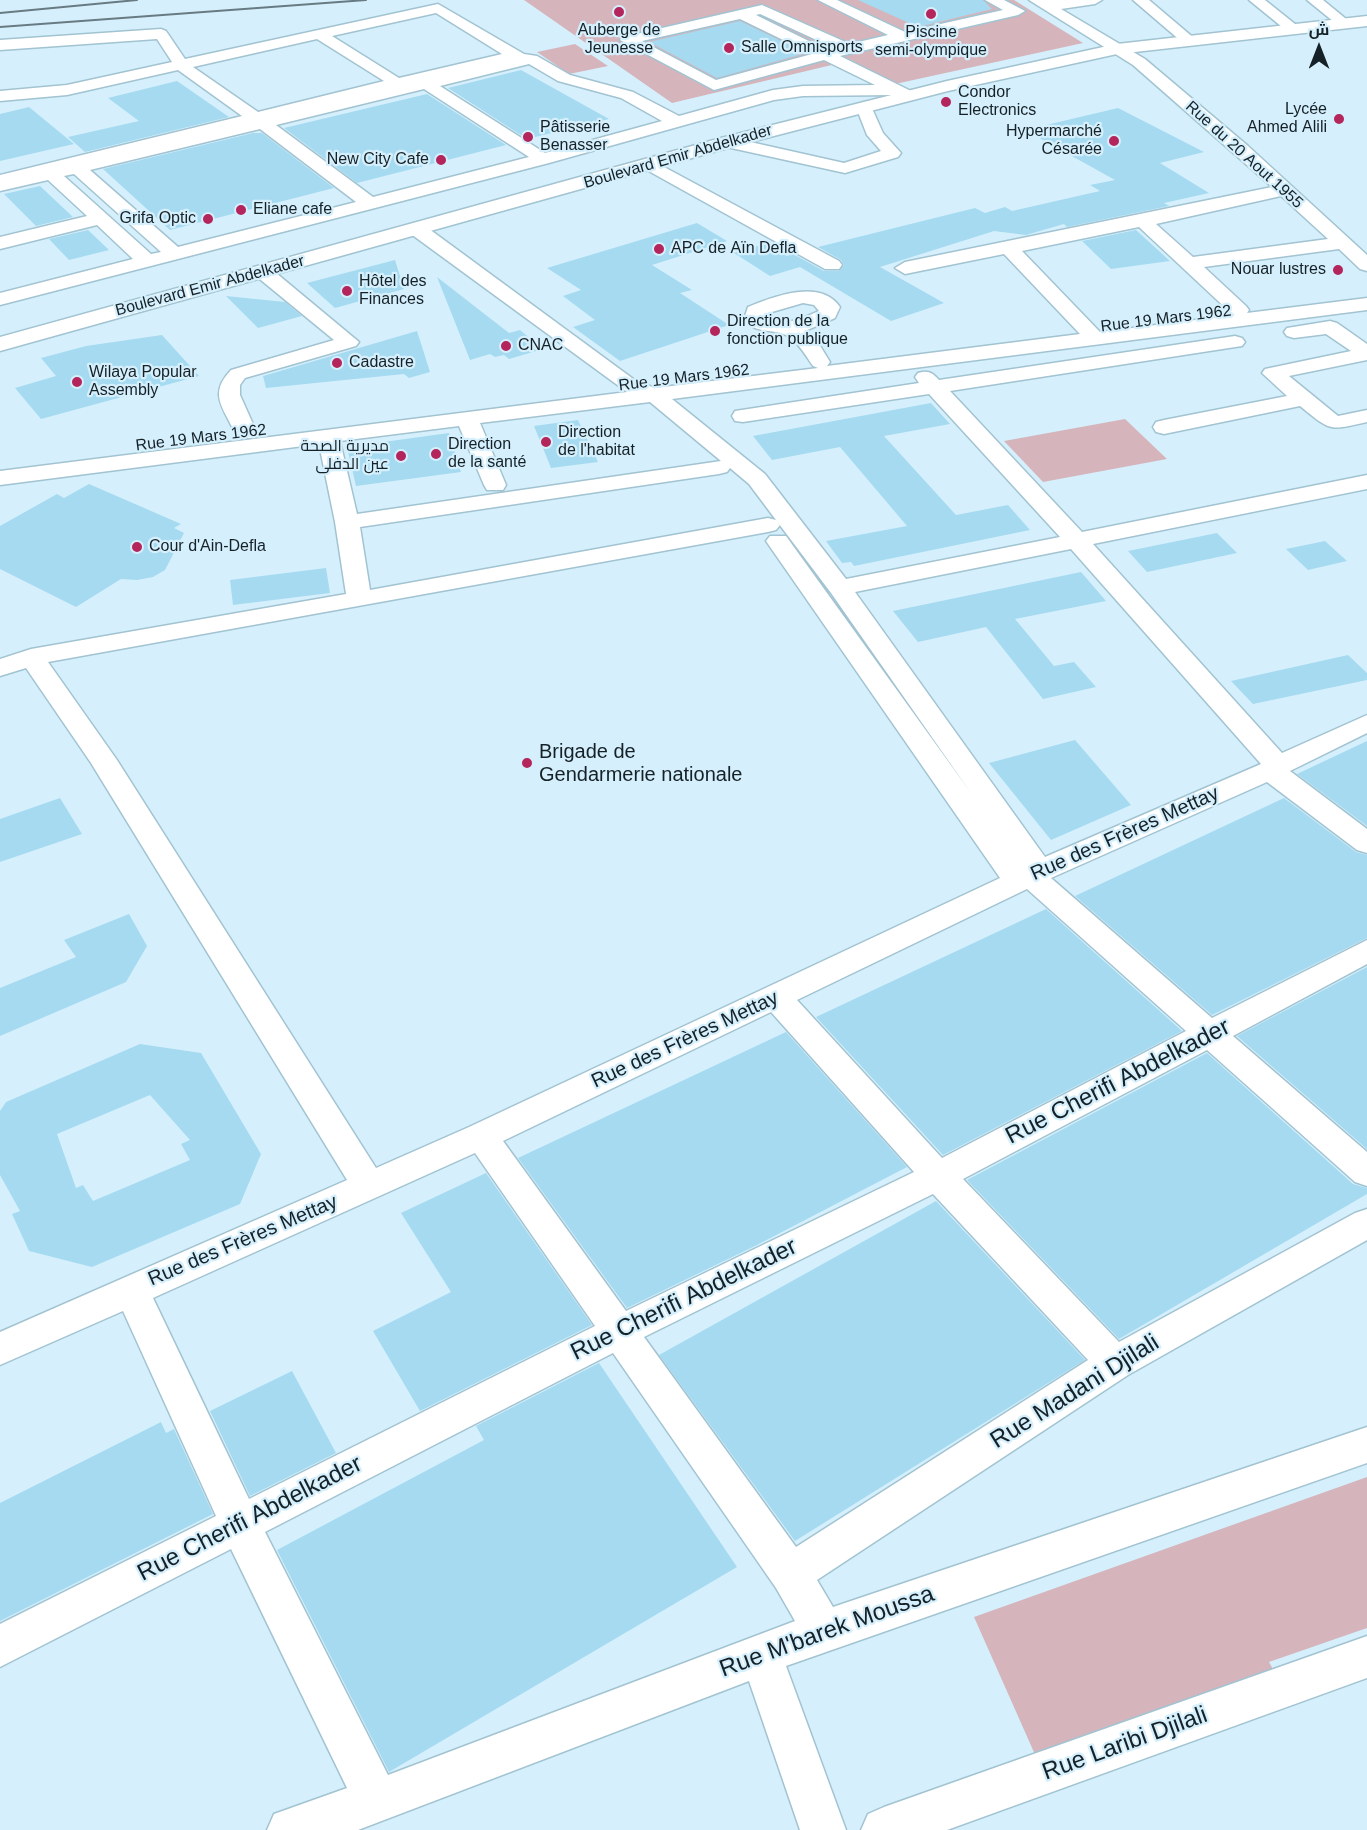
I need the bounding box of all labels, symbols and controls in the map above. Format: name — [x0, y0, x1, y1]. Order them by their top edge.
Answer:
marker: Auberge de Jeunesse — [612, 5, 626, 19]
marker: Piscine semi-olympique — [924, 7, 938, 21]
north arrow — [1289, 18, 1349, 78]
place label: Auberge de Jeunesse — [578, 21, 660, 59]
text: ش — [1309, 21, 1329, 38]
place label: Piscine semi-olympique — [875, 23, 987, 61]
place label: Salle Omnisports — [741, 38, 863, 58]
marker: Salle Omnisports — [722, 41, 736, 55]
place label: Condor Electronics — [958, 83, 1036, 121]
marker: Condor Electronics — [939, 95, 953, 109]
street label: Rue du 20 Aout 1955 — [1181, 97, 1307, 213]
place label: Lycée Ahmed Alili — [1247, 100, 1327, 138]
marker: Lycée Ahmed Alili — [1332, 112, 1346, 126]
place label: Pâtisserie Benasser — [540, 118, 610, 156]
street label: Boulevard Emir Abdelkader — [582, 121, 774, 193]
place label: Hypermarché Césarée — [1006, 122, 1102, 160]
marker: Pâtisserie Benasser — [521, 130, 535, 144]
marker: Hypermarché Césarée — [1107, 134, 1121, 148]
place label: New City Cafe — [327, 150, 429, 170]
marker: New City Cafe — [434, 153, 448, 167]
place label: Eliane cafe — [253, 200, 332, 220]
marker: Eliane cafe — [234, 203, 248, 217]
place label: Grifa Optic — [120, 209, 196, 229]
marker: Grifa Optic — [201, 212, 215, 226]
place label: APC de Aïn Defla — [671, 239, 796, 259]
marker: APC de Aïn Defla — [652, 242, 666, 256]
street label: Boulevard Emir Abdelkader — [113, 252, 307, 320]
place label: Nouar lustres — [1231, 260, 1326, 280]
marker: Nouar lustres — [1331, 263, 1345, 277]
place label: Hôtel des Finances — [359, 272, 427, 310]
marker: Hôtel des Finances — [340, 284, 354, 298]
street label: Rue 19 Mars 1962 — [1100, 301, 1232, 337]
place label: Direction de la fonction publique — [727, 312, 848, 350]
marker: Direction de la fonction publique — [708, 324, 722, 338]
place label: CNAC — [518, 336, 563, 356]
marker: CNAC — [499, 339, 513, 353]
place label: Cadastre — [349, 353, 414, 373]
marker: Cadastre — [330, 356, 344, 370]
street label: Rue 19 Mars 1962 — [618, 360, 750, 396]
place label: Wilaya Popular Assembly — [89, 363, 197, 401]
marker: Wilaya Popular Assembly — [70, 375, 84, 389]
street label: Rue 19 Mars 1962 — [135, 420, 267, 456]
place label: Direction de l'habitat — [558, 423, 635, 461]
place label: Direction de la santé — [448, 435, 526, 473]
marker: Direction de l'habitat — [539, 435, 553, 449]
place label: مديرية الصحة عين الدفلى — [301, 437, 389, 475]
marker: Direction de la santé — [429, 447, 443, 461]
marker: مديرية الصحة عين الدفلى — [394, 449, 408, 463]
place label: Cour d'Ain-Defla — [149, 537, 266, 557]
marker: Cour d'Ain-Defla — [130, 540, 144, 554]
place label: Brigade de Gendarmerie nationale — [539, 740, 742, 787]
marker: Brigade de Gendarmerie nationale — [520, 756, 534, 770]
street label: Rue des Frères Mettay — [1027, 782, 1223, 886]
street label: Rue des Frères Mettay — [588, 986, 782, 1094]
street label: Rue Cherifi Abdelkader — [1001, 1013, 1235, 1151]
street label: Rue des Frères Mettay — [145, 1190, 341, 1292]
street label: Rue Cherifi Abdelkader — [566, 1233, 802, 1367]
street label: Rue Madani Djilali — [985, 1329, 1165, 1455]
street label: Rue Cherifi Abdelkader — [133, 1450, 367, 1588]
street label: Rue M'barek Moussa — [716, 1580, 938, 1684]
street label: Rue Laribi Djilali — [1039, 1701, 1211, 1787]

